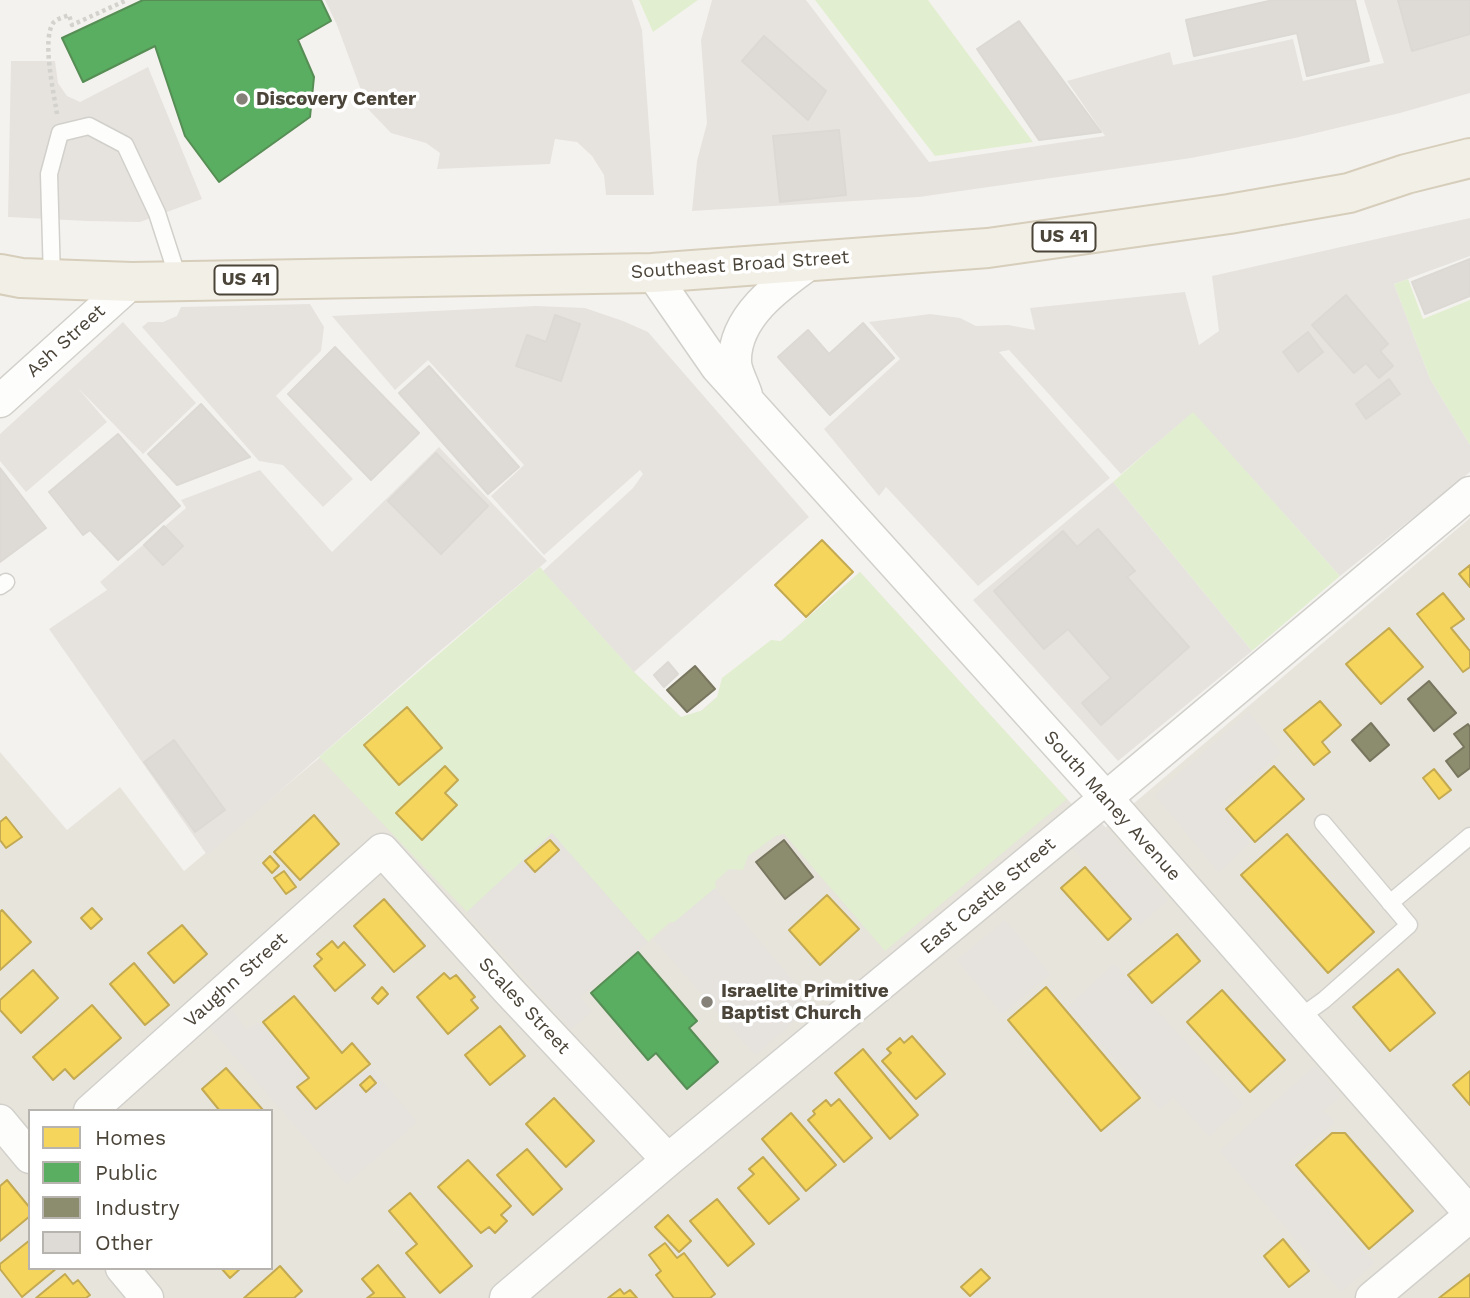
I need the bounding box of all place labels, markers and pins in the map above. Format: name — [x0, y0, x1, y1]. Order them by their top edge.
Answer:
place label: Discovery Center — [256, 88, 416, 110]
marker: Discovery Center — [234, 91, 250, 107]
place label: Israelite Primitive Baptist Church — [721, 980, 889, 1024]
marker: Israelite Primitive Baptist Church — [699, 994, 715, 1010]

